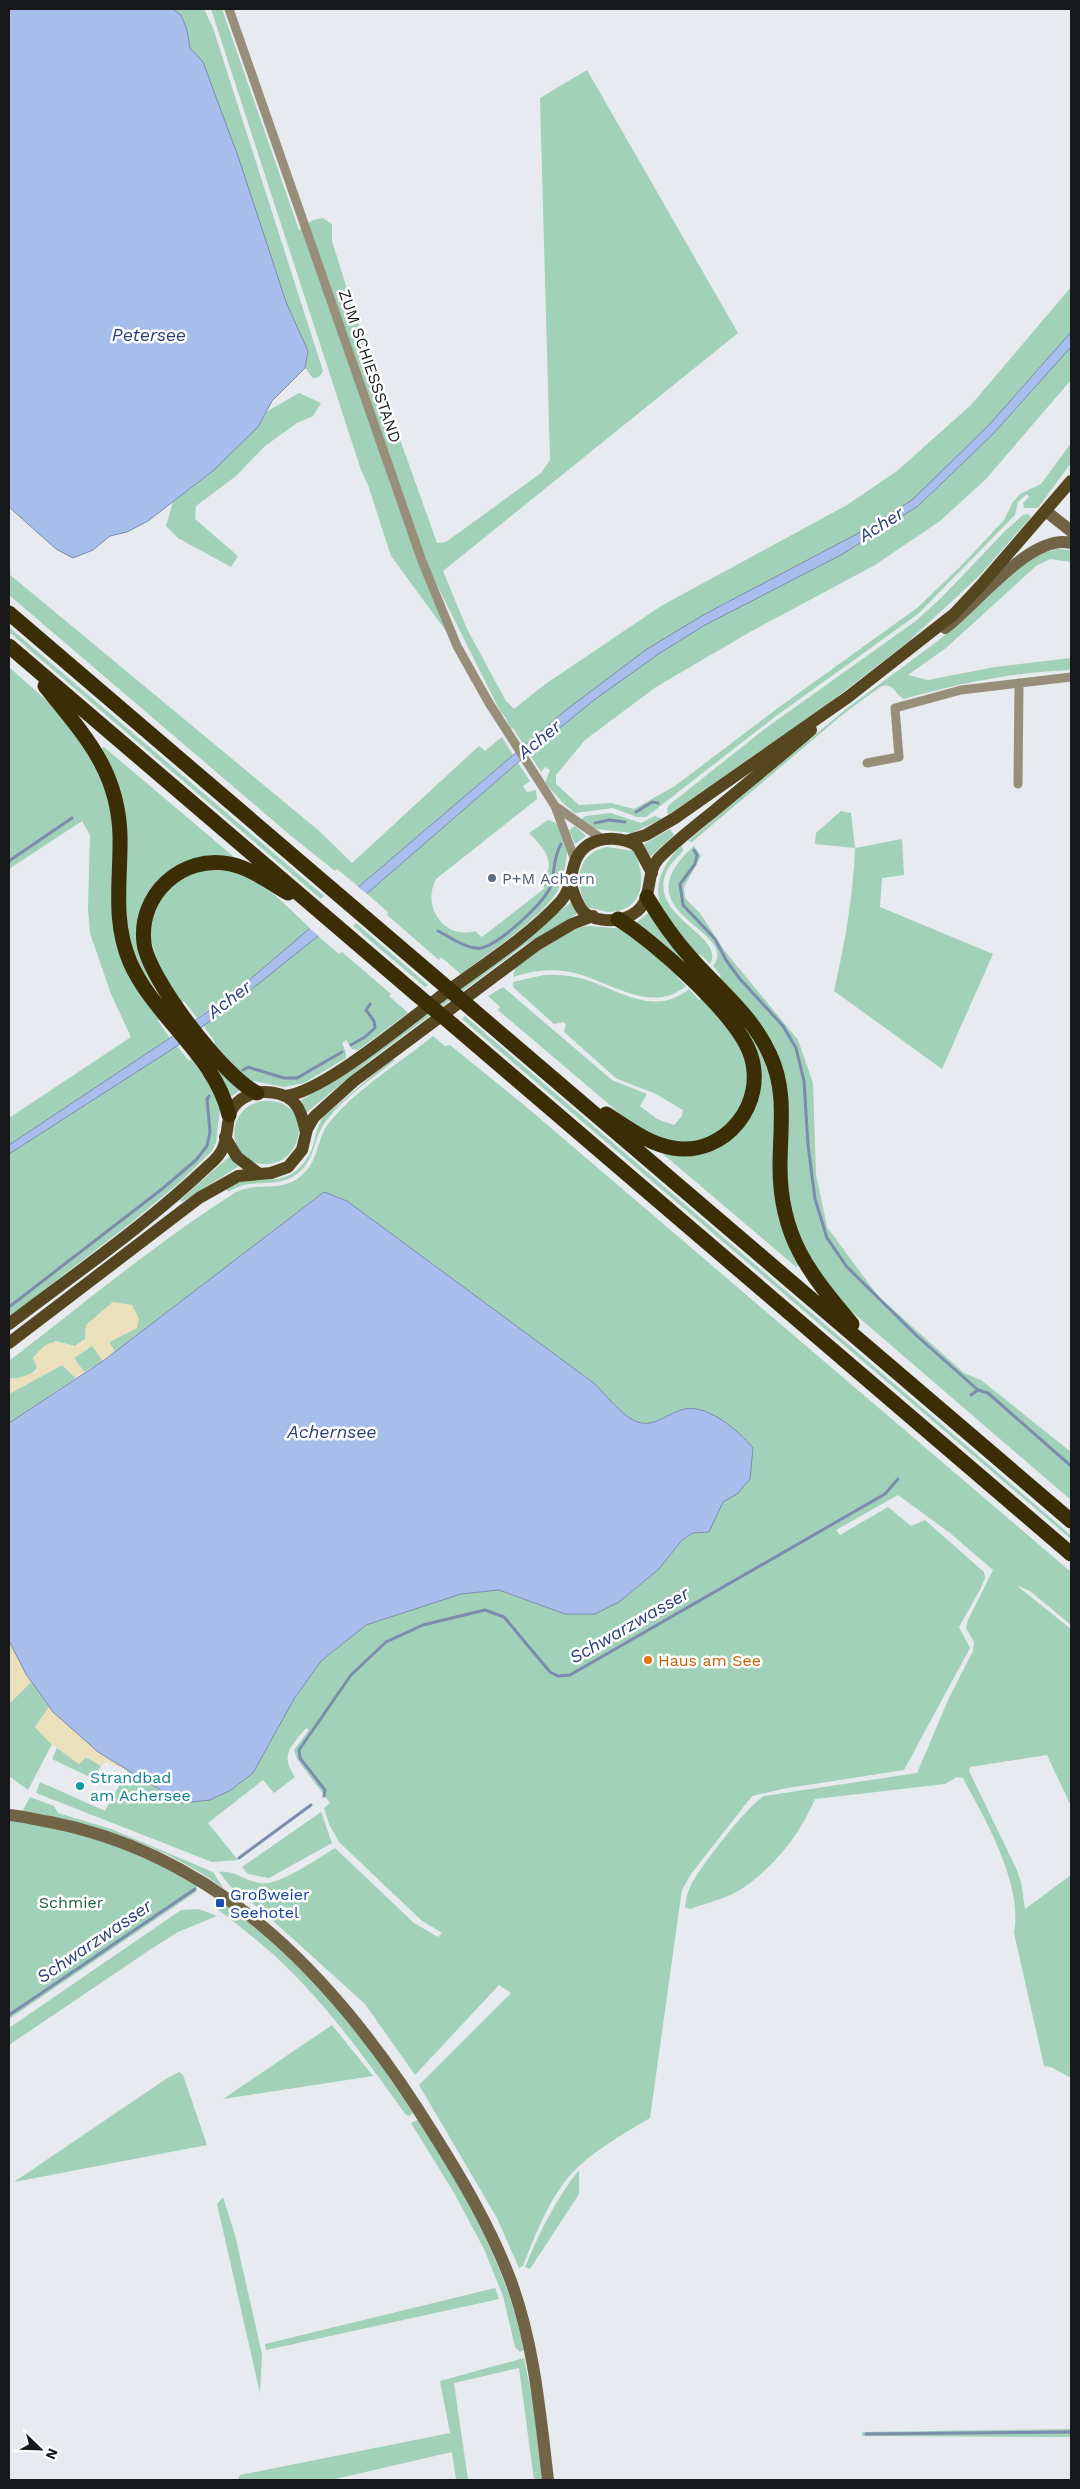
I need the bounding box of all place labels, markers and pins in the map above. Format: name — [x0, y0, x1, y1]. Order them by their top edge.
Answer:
place label: P+M Achern — [502, 869, 595, 888]
marker: P+M Achern — [486, 872, 498, 884]
place label: Haus am See — [658, 1651, 761, 1670]
marker: Haus am See — [642, 1654, 654, 1666]
place label: Strandbad am Achersee — [90, 1768, 191, 1805]
marker: Strandbad am Achersee — [74, 1780, 86, 1792]
place label: Großweier Seehotel — [230, 1885, 310, 1922]
marker: Großweier Seehotel — [214, 1897, 226, 1909]

